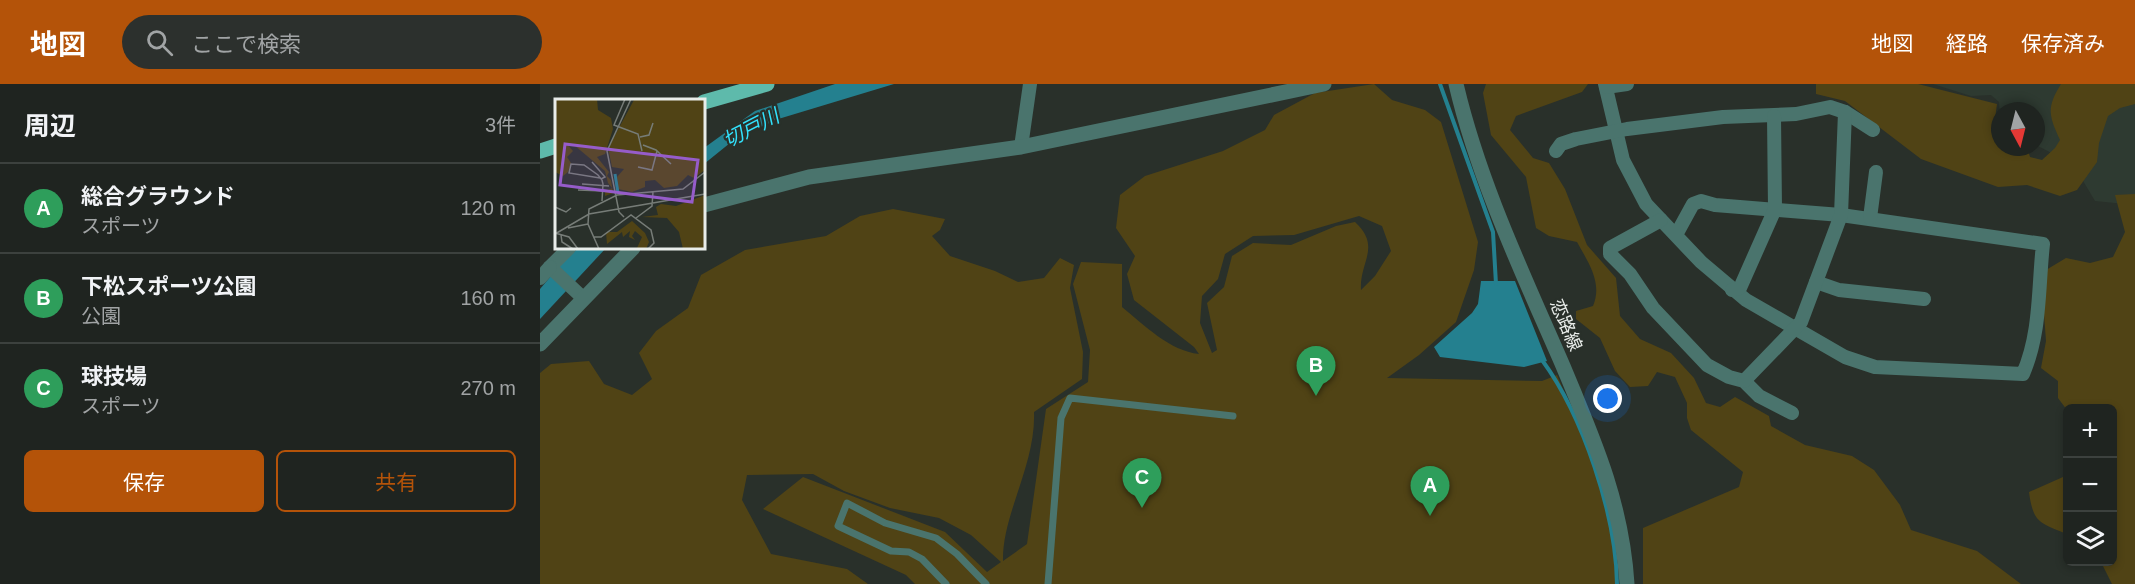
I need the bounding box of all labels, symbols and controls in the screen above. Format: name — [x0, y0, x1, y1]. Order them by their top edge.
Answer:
search box — [122, 15, 542, 69]
icon: search — [143, 26, 176, 59]
text: 地図 — [30, 29, 86, 60]
text: ここで検索 — [191, 32, 301, 57]
text: 地図 — [1871, 32, 1913, 55]
text: 経路 — [1946, 32, 1988, 55]
text: 保存済み — [2021, 32, 2105, 55]
inset map — [555, 99, 705, 249]
north arrow — [1991, 102, 2045, 156]
water label: 切戸川 — [719, 104, 785, 151]
text: 周辺 — [24, 111, 76, 141]
text: 3件 — [485, 114, 516, 136]
text: 総合グラウンド — [81, 184, 235, 209]
text: A — [36, 197, 51, 219]
text: 120 m — [460, 197, 516, 219]
text: スポーツ — [81, 215, 161, 237]
text: 下松スポーツ公園 — [81, 274, 257, 299]
text: B — [36, 287, 51, 309]
text: 160 m — [460, 287, 516, 309]
street label: 恋路線 — [1546, 296, 1586, 354]
text: 公園 — [81, 305, 121, 327]
pin: B — [1296, 346, 1336, 396]
text: 球技場 — [81, 364, 147, 389]
text: C — [36, 377, 51, 399]
text: 270 m — [460, 377, 516, 399]
your location — [1593, 384, 1622, 413]
text: スポーツ — [81, 395, 161, 417]
map controls — [2063, 404, 2117, 566]
button: + — [2063, 404, 2117, 458]
button: 保存 — [24, 450, 264, 512]
button: 共有 — [276, 450, 516, 512]
pin: C — [1122, 458, 1162, 508]
button: − — [2063, 458, 2117, 512]
pin: A — [1410, 466, 1450, 516]
button: layers — [2063, 512, 2117, 566]

